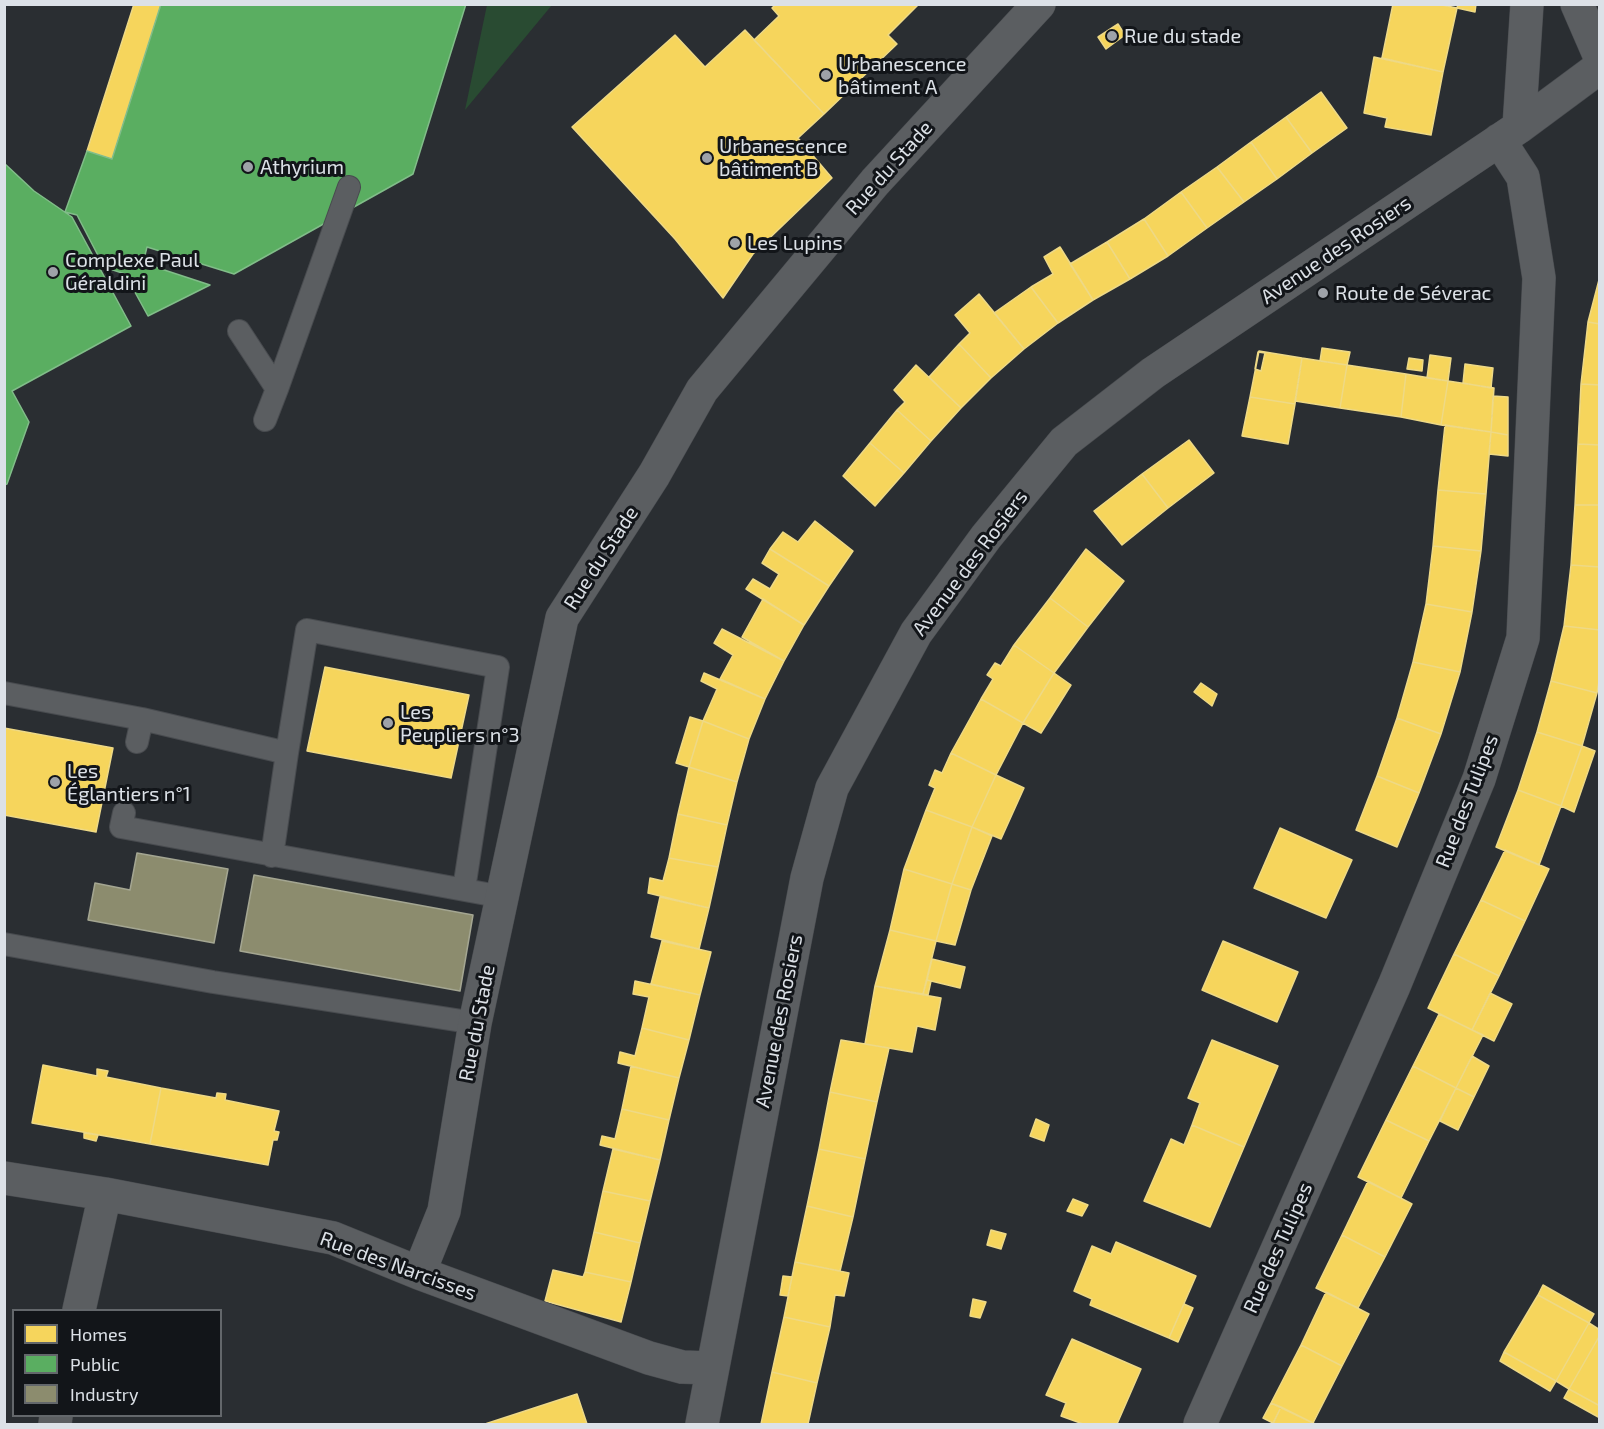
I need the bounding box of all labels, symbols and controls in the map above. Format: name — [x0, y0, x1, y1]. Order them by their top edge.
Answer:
place label: Rue du stade — [1124, 24, 1241, 48]
marker: Rue du stade — [1105, 29, 1119, 43]
place label: Urbanescence bâtiment A — [838, 52, 967, 99]
marker: Urbanescence bâtiment A — [819, 68, 833, 82]
street label: Rue du Stade — [841, 116, 937, 220]
place label: Urbanescence bâtiment B — [719, 134, 848, 181]
marker: Urbanescence bâtiment B — [700, 151, 714, 165]
place label: Athyrium — [260, 155, 344, 179]
marker: Athyrium — [241, 160, 255, 174]
street label: Avenue des Rosiers — [1256, 191, 1416, 309]
place label: Les Lupins — [747, 231, 843, 255]
marker: Les Lupins — [728, 236, 742, 250]
place label: Complexe Paul Géraldini — [65, 248, 199, 295]
marker: Complexe Paul Géraldini — [46, 265, 60, 279]
place label: Route de Séverac — [1335, 281, 1491, 305]
marker: Route de Séverac — [1316, 286, 1330, 300]
street label: Avenue des Rosiers — [907, 486, 1033, 640]
street label: Rue du Stade — [559, 502, 643, 614]
place label: Les Peupliers n°3 — [400, 700, 520, 747]
marker: Les Peupliers n°3 — [381, 716, 395, 730]
street label: Rue des Tulipes — [1431, 731, 1503, 871]
place label: Les Églantiers n°1 — [67, 759, 191, 806]
marker: Les Églantiers n°1 — [48, 775, 62, 789]
street label: Avenue des Rosiers — [750, 932, 808, 1110]
street label: Rue du Stade — [454, 963, 500, 1083]
street label: Rue des Tulipes — [1238, 1179, 1318, 1317]
street label: Rue des Narcisses — [317, 1227, 479, 1305]
legend — [12, 1309, 222, 1417]
text: Homes — [70, 1323, 127, 1345]
text: Public — [70, 1353, 120, 1375]
text: Industry — [70, 1383, 139, 1405]

